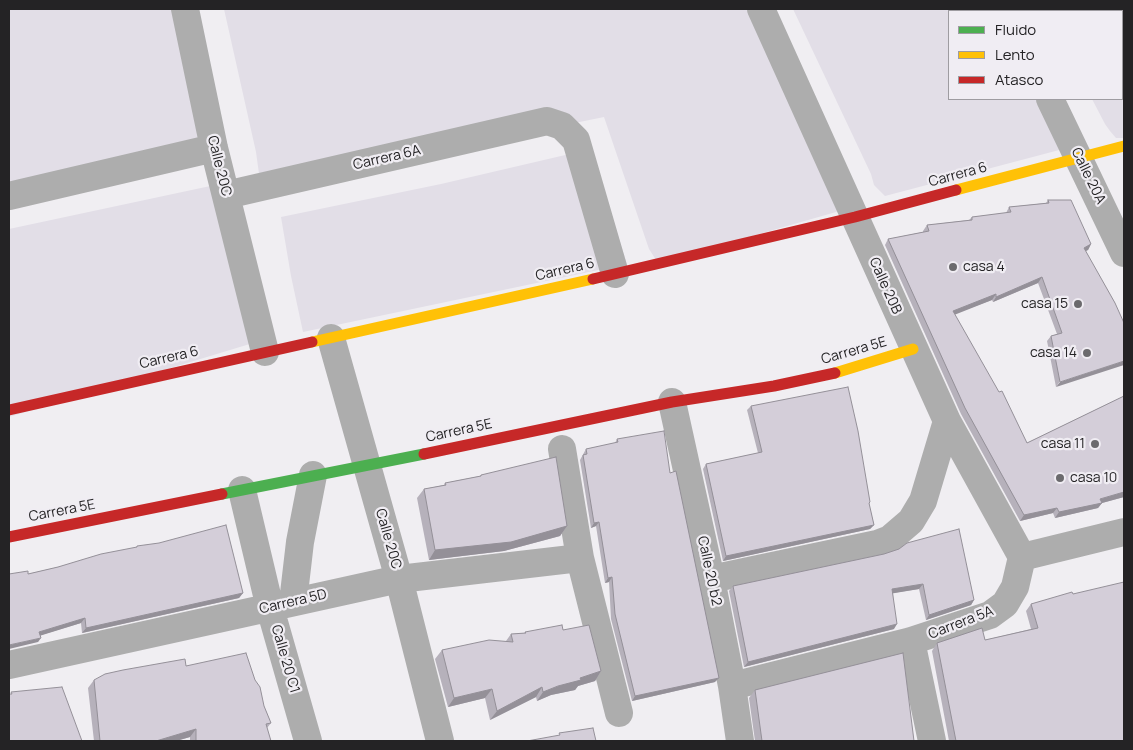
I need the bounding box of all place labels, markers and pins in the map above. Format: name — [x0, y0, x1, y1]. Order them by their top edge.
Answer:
place label: casa 4 — [963, 259, 1005, 275]
marker: casa 4 — [947, 261, 959, 273]
place label: casa 15 — [1021, 296, 1068, 312]
marker: casa 15 — [1072, 298, 1084, 310]
place label: casa 14 — [1030, 345, 1077, 361]
marker: casa 14 — [1081, 347, 1093, 359]
place label: casa 11 — [1041, 436, 1085, 452]
marker: casa 11 — [1089, 438, 1101, 450]
place label: casa 10 — [1070, 470, 1117, 486]
marker: casa 10 — [1054, 472, 1066, 484]

